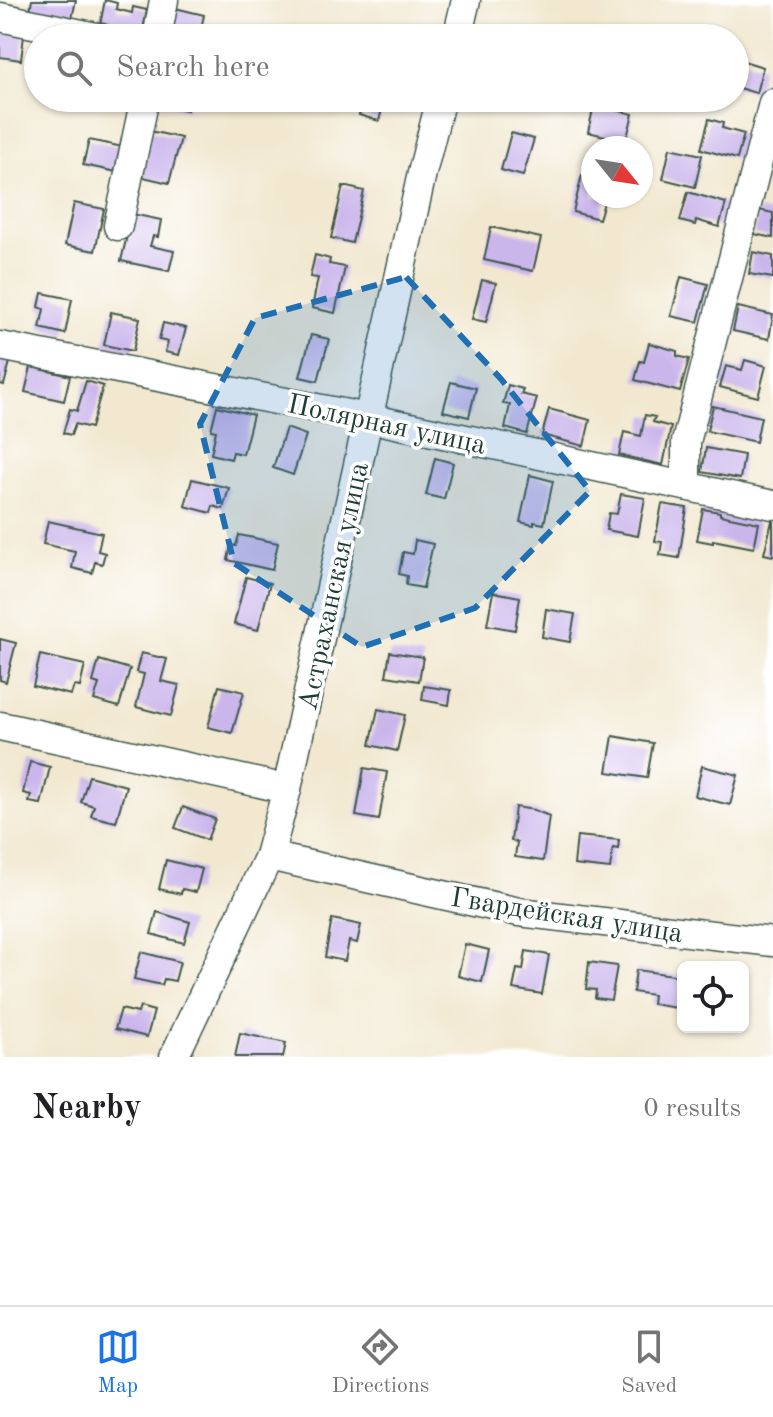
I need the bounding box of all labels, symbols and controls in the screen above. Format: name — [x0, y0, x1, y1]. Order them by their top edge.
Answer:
search box — [24, 24, 749, 112]
icon: search — [52, 46, 96, 90]
text: Search here — [116, 53, 270, 83]
north arrow — [581, 136, 653, 208]
street label: Полярная улица — [285, 391, 488, 461]
street label: Астраханская улица — [295, 460, 375, 713]
street label: Гвардейская улица — [448, 885, 685, 949]
map controls — [677, 961, 749, 1033]
button: locate — [677, 961, 749, 1033]
text: Nearby — [32, 1092, 142, 1126]
text: 0 results — [643, 1096, 741, 1122]
tab: Map — [96, 1325, 140, 1400]
tab: Directions — [332, 1325, 429, 1400]
tab: Saved — [621, 1325, 677, 1400]

